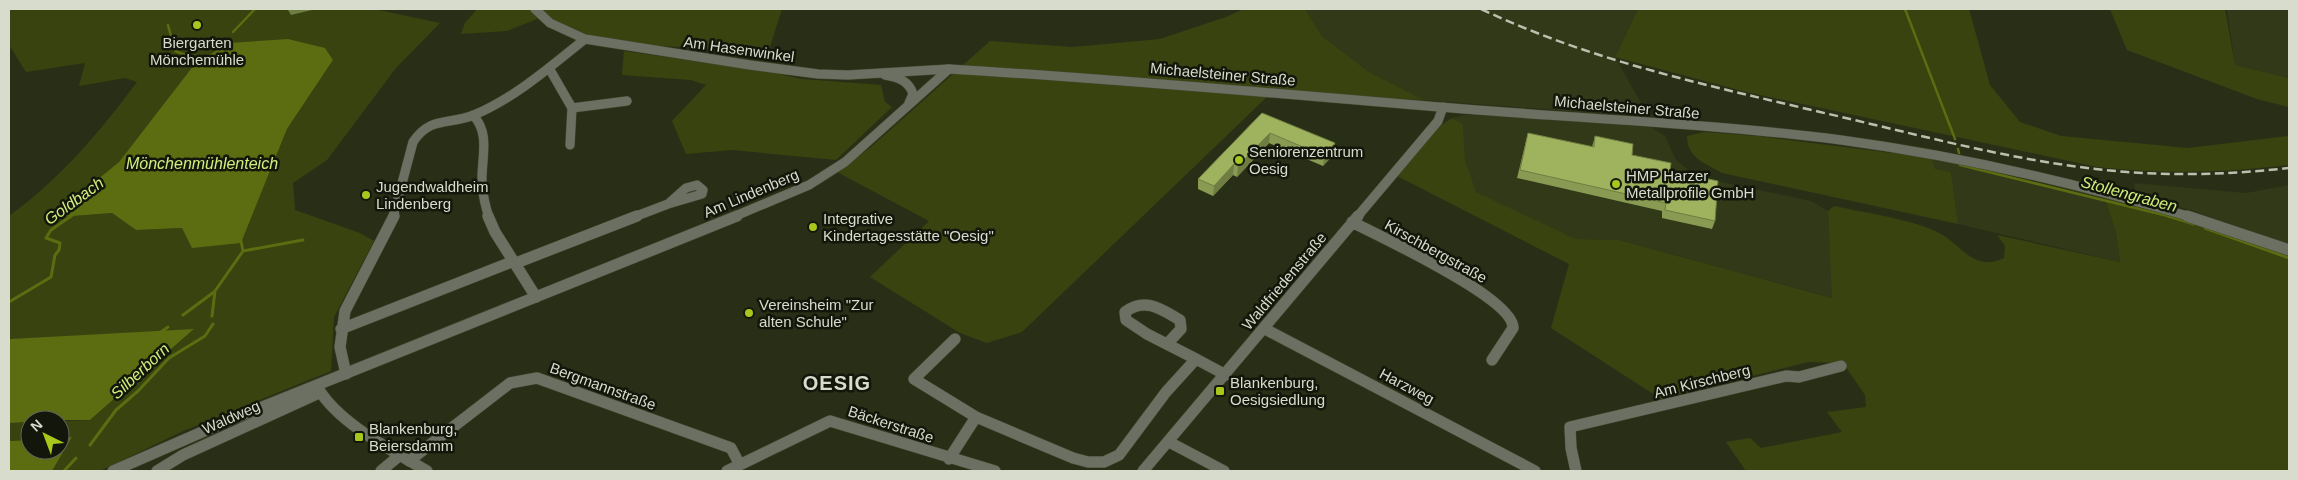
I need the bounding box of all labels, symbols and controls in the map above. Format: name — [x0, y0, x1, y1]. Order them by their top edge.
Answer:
marker: Biergarten Mönchemühle — [191, 19, 203, 31]
street label: Am Hasenwinkel — [683, 33, 795, 65]
place label: Biergarten Mönchemühle — [150, 34, 244, 68]
street label: Michaelsteiner Straße — [1150, 59, 1296, 89]
street label: Michaelsteiner Straße — [1554, 92, 1700, 122]
place label: Seniorenzentrum Oesig — [1249, 143, 1363, 177]
marker: Seniorenzentrum Oesig — [1233, 154, 1245, 166]
water label: Mönchenmühlenteich — [126, 155, 278, 172]
street label: Am Lindenberg — [701, 165, 801, 221]
place label: HMP Harzer Metallprofile GmbH — [1626, 167, 1754, 201]
water label: Stollengraben — [2079, 173, 2179, 215]
water label: Goldbach — [41, 174, 107, 228]
place label: Jugendwaldheim Lindenberg — [376, 178, 489, 212]
marker: HMP Harzer Metallprofile GmbH — [1610, 178, 1622, 190]
marker: Jugendwaldheim Lindenberg — [360, 189, 372, 201]
place label: Integrative Kindertagesstätte "Oesig" — [823, 210, 994, 244]
street label: Kirschbergstraße — [1382, 216, 1490, 286]
marker: Integrative Kindertagesstätte "Oesig" — [807, 221, 819, 233]
street label: Waldfriedenstraße — [1238, 229, 1330, 333]
place label: Vereinsheim "Zur alten Schule" — [759, 296, 874, 330]
marker: Vereinsheim "Zur alten Schule" — [743, 307, 755, 319]
water label: Silberborn — [108, 340, 173, 402]
street label: Bergmannstraße — [548, 359, 658, 413]
street label: Am Kirschberg — [1652, 361, 1752, 401]
street label: Harzweg — [1377, 365, 1437, 407]
district label: OESIG — [803, 372, 871, 394]
place label: Blankenburg, Oesigsiedlung — [1230, 374, 1325, 408]
marker: Blankenburg, Oesigsiedlung — [1214, 385, 1226, 397]
street label: Waldweg — [200, 397, 262, 437]
street label: Bäckerstraße — [846, 402, 936, 446]
north arrow — [20, 410, 70, 460]
text: N — [27, 416, 45, 435]
place label: Blankenburg, Beiersdamm — [369, 420, 457, 454]
marker: Blankenburg, Beiersdamm — [353, 431, 365, 443]

